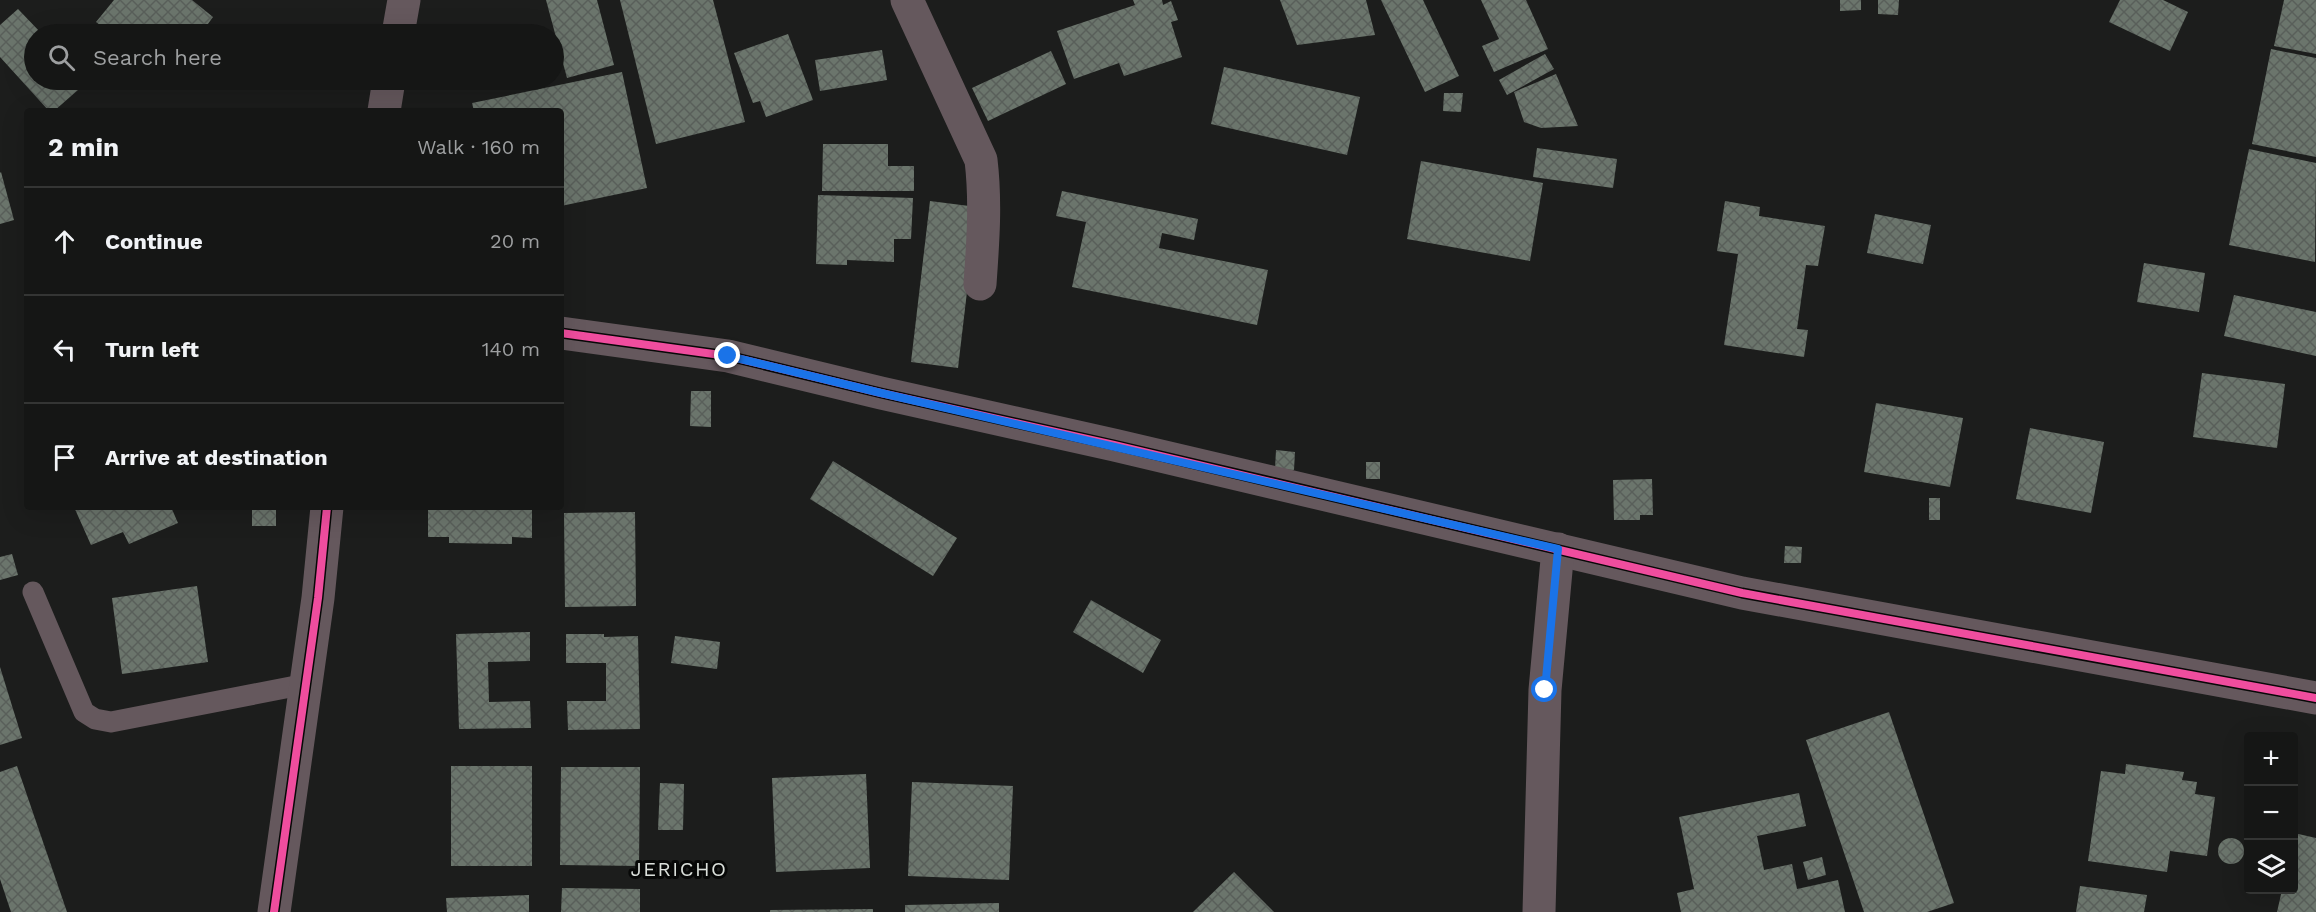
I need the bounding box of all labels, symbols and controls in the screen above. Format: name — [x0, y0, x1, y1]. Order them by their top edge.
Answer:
search box — [24, 24, 564, 90]
icon: search — [45, 41, 78, 74]
text: Search here — [93, 45, 222, 70]
text: 2 min — [48, 132, 119, 162]
text: Walk · 160 m — [417, 135, 540, 159]
icon: ahead — [48, 225, 81, 258]
text: Continue — [105, 229, 203, 254]
text: 20 m — [490, 229, 540, 253]
icon: left — [48, 333, 81, 366]
text: Turn left — [105, 337, 199, 362]
text: 140 m — [482, 337, 540, 361]
route end — [714, 342, 740, 368]
icon: arrive — [48, 441, 81, 474]
text: Arrive at destination — [105, 445, 328, 470]
route start — [1531, 676, 1557, 702]
map controls — [2244, 732, 2298, 894]
button: + — [2244, 732, 2298, 786]
button: − — [2244, 786, 2298, 840]
button: layers — [2244, 840, 2298, 894]
district label: JERICHO — [630, 857, 728, 881]

